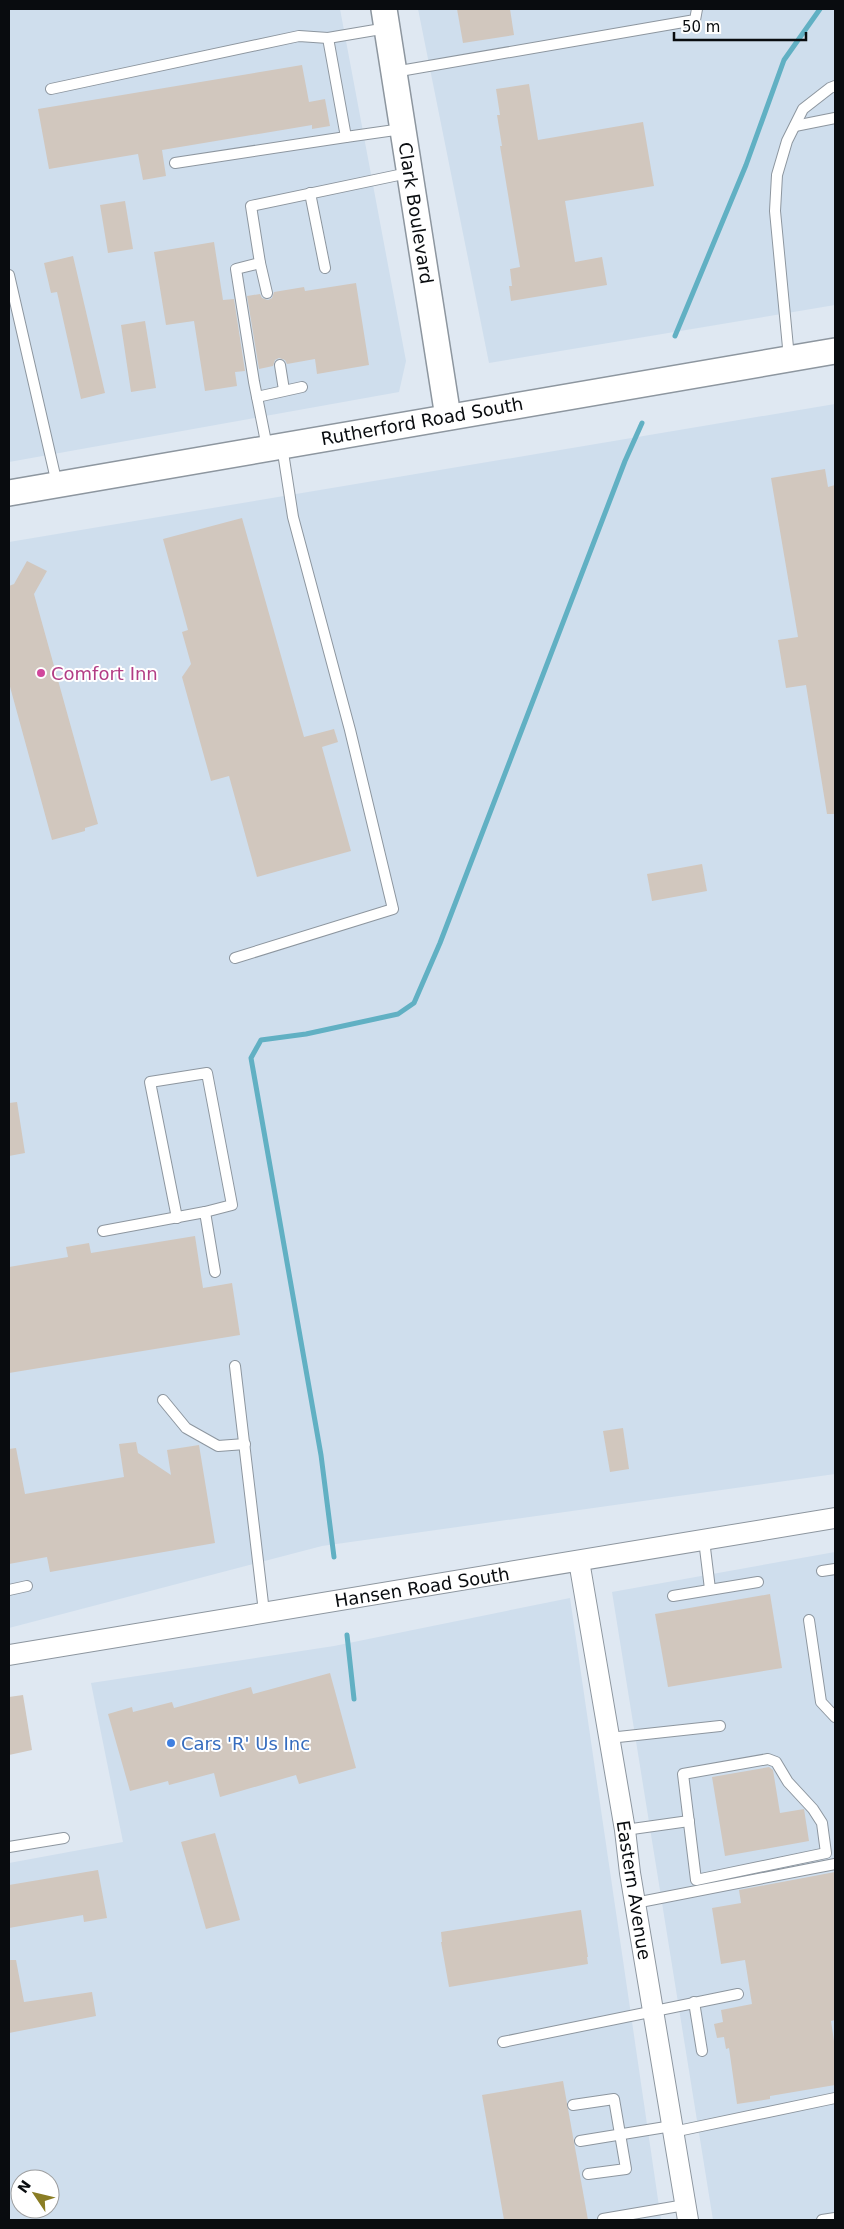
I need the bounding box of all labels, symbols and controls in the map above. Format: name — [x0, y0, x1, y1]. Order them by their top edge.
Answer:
scale bar — [674, 10, 806, 42]
text: 50 m — [682, 18, 720, 36]
street label: Clark Boulevard — [394, 141, 438, 285]
street label: Rutherford Road South — [319, 393, 525, 449]
place label: Comfort Inn — [51, 663, 158, 684]
marker: Comfort Inn — [35, 667, 47, 679]
street label: Hansen Road South — [333, 1563, 511, 1611]
place label: Cars 'R' Us Inc — [181, 1733, 310, 1754]
marker: Cars 'R' Us Inc — [165, 1737, 177, 1749]
street label: Eastern Avenue — [613, 1819, 655, 1961]
north arrow — [10, 2169, 60, 2219]
text: N — [14, 2177, 34, 2196]

